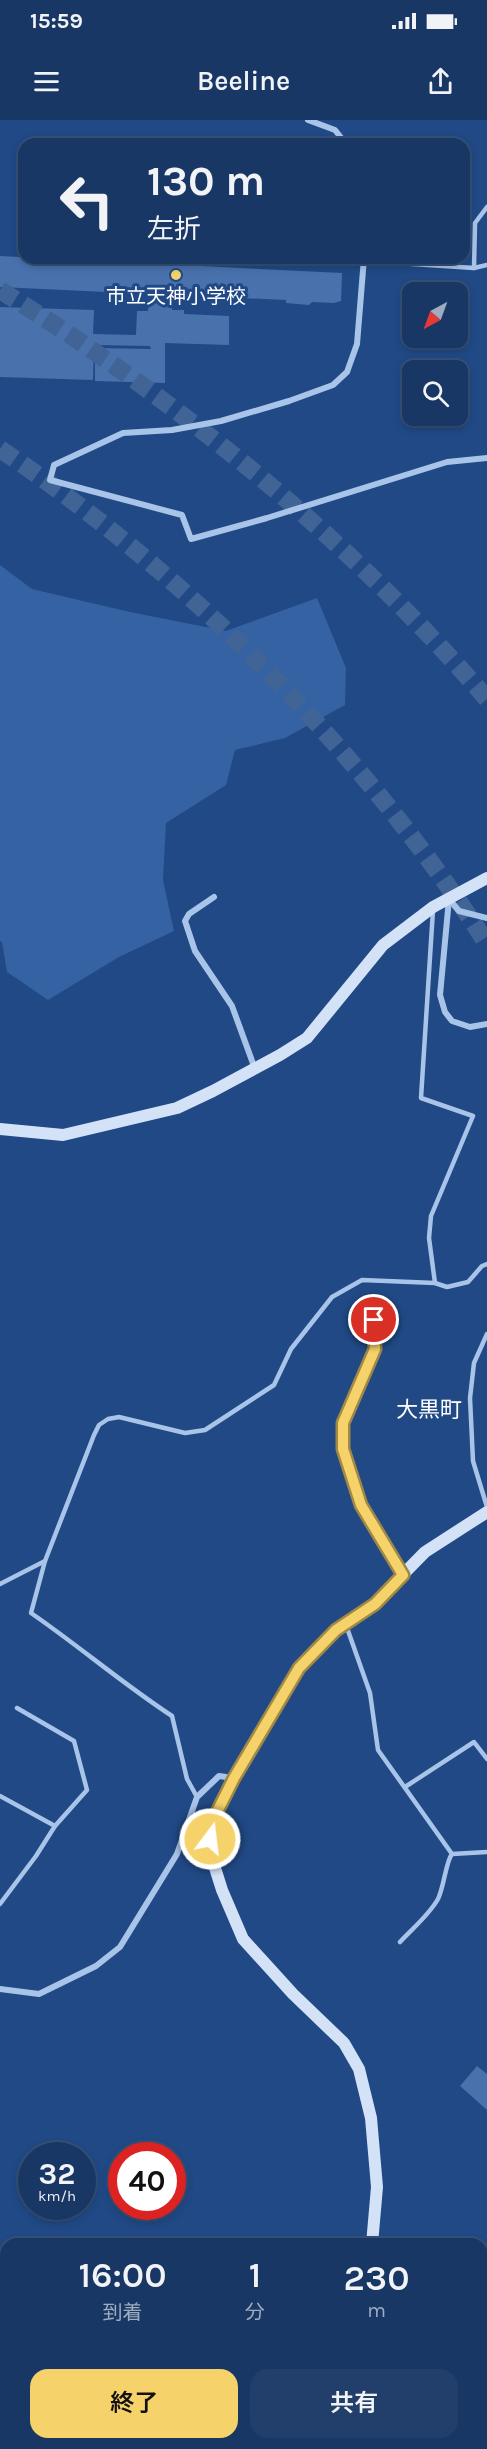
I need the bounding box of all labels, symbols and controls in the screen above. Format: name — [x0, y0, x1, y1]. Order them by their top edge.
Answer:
text: 15:59 — [30, 8, 83, 34]
icon: menu — [30, 65, 63, 98]
text: Beeline — [197, 65, 290, 97]
icon: share — [424, 65, 457, 98]
text: 130 m — [147, 156, 265, 206]
icon: left — [48, 162, 126, 240]
text: 左折 — [147, 213, 201, 245]
marker: 市立天神小学校 — [169, 268, 183, 282]
north arrow — [402, 282, 468, 348]
map controls — [402, 282, 468, 426]
place label: 市立天神小学校 — [106, 285, 246, 308]
button: search — [402, 360, 468, 426]
pin — [348, 1294, 399, 1345]
icon: arrive — [357, 1303, 390, 1336]
district label: 大黒町 — [396, 1397, 462, 1423]
position arrow — [178, 1807, 242, 1871]
speed limit sign: 40 — [108, 2142, 186, 2220]
text: 32 — [39, 2156, 75, 2192]
text: km/h — [38, 2187, 76, 2205]
text: 16:00 — [78, 2254, 167, 2296]
text: 1 — [249, 2254, 261, 2296]
text: 230 — [344, 2257, 410, 2299]
text: m — [367, 2299, 386, 2322]
text: 到着 — [103, 2301, 143, 2324]
text: 分 — [245, 2301, 265, 2324]
button: 終了 — [30, 2369, 238, 2438]
button: 共有 — [250, 2369, 458, 2438]

